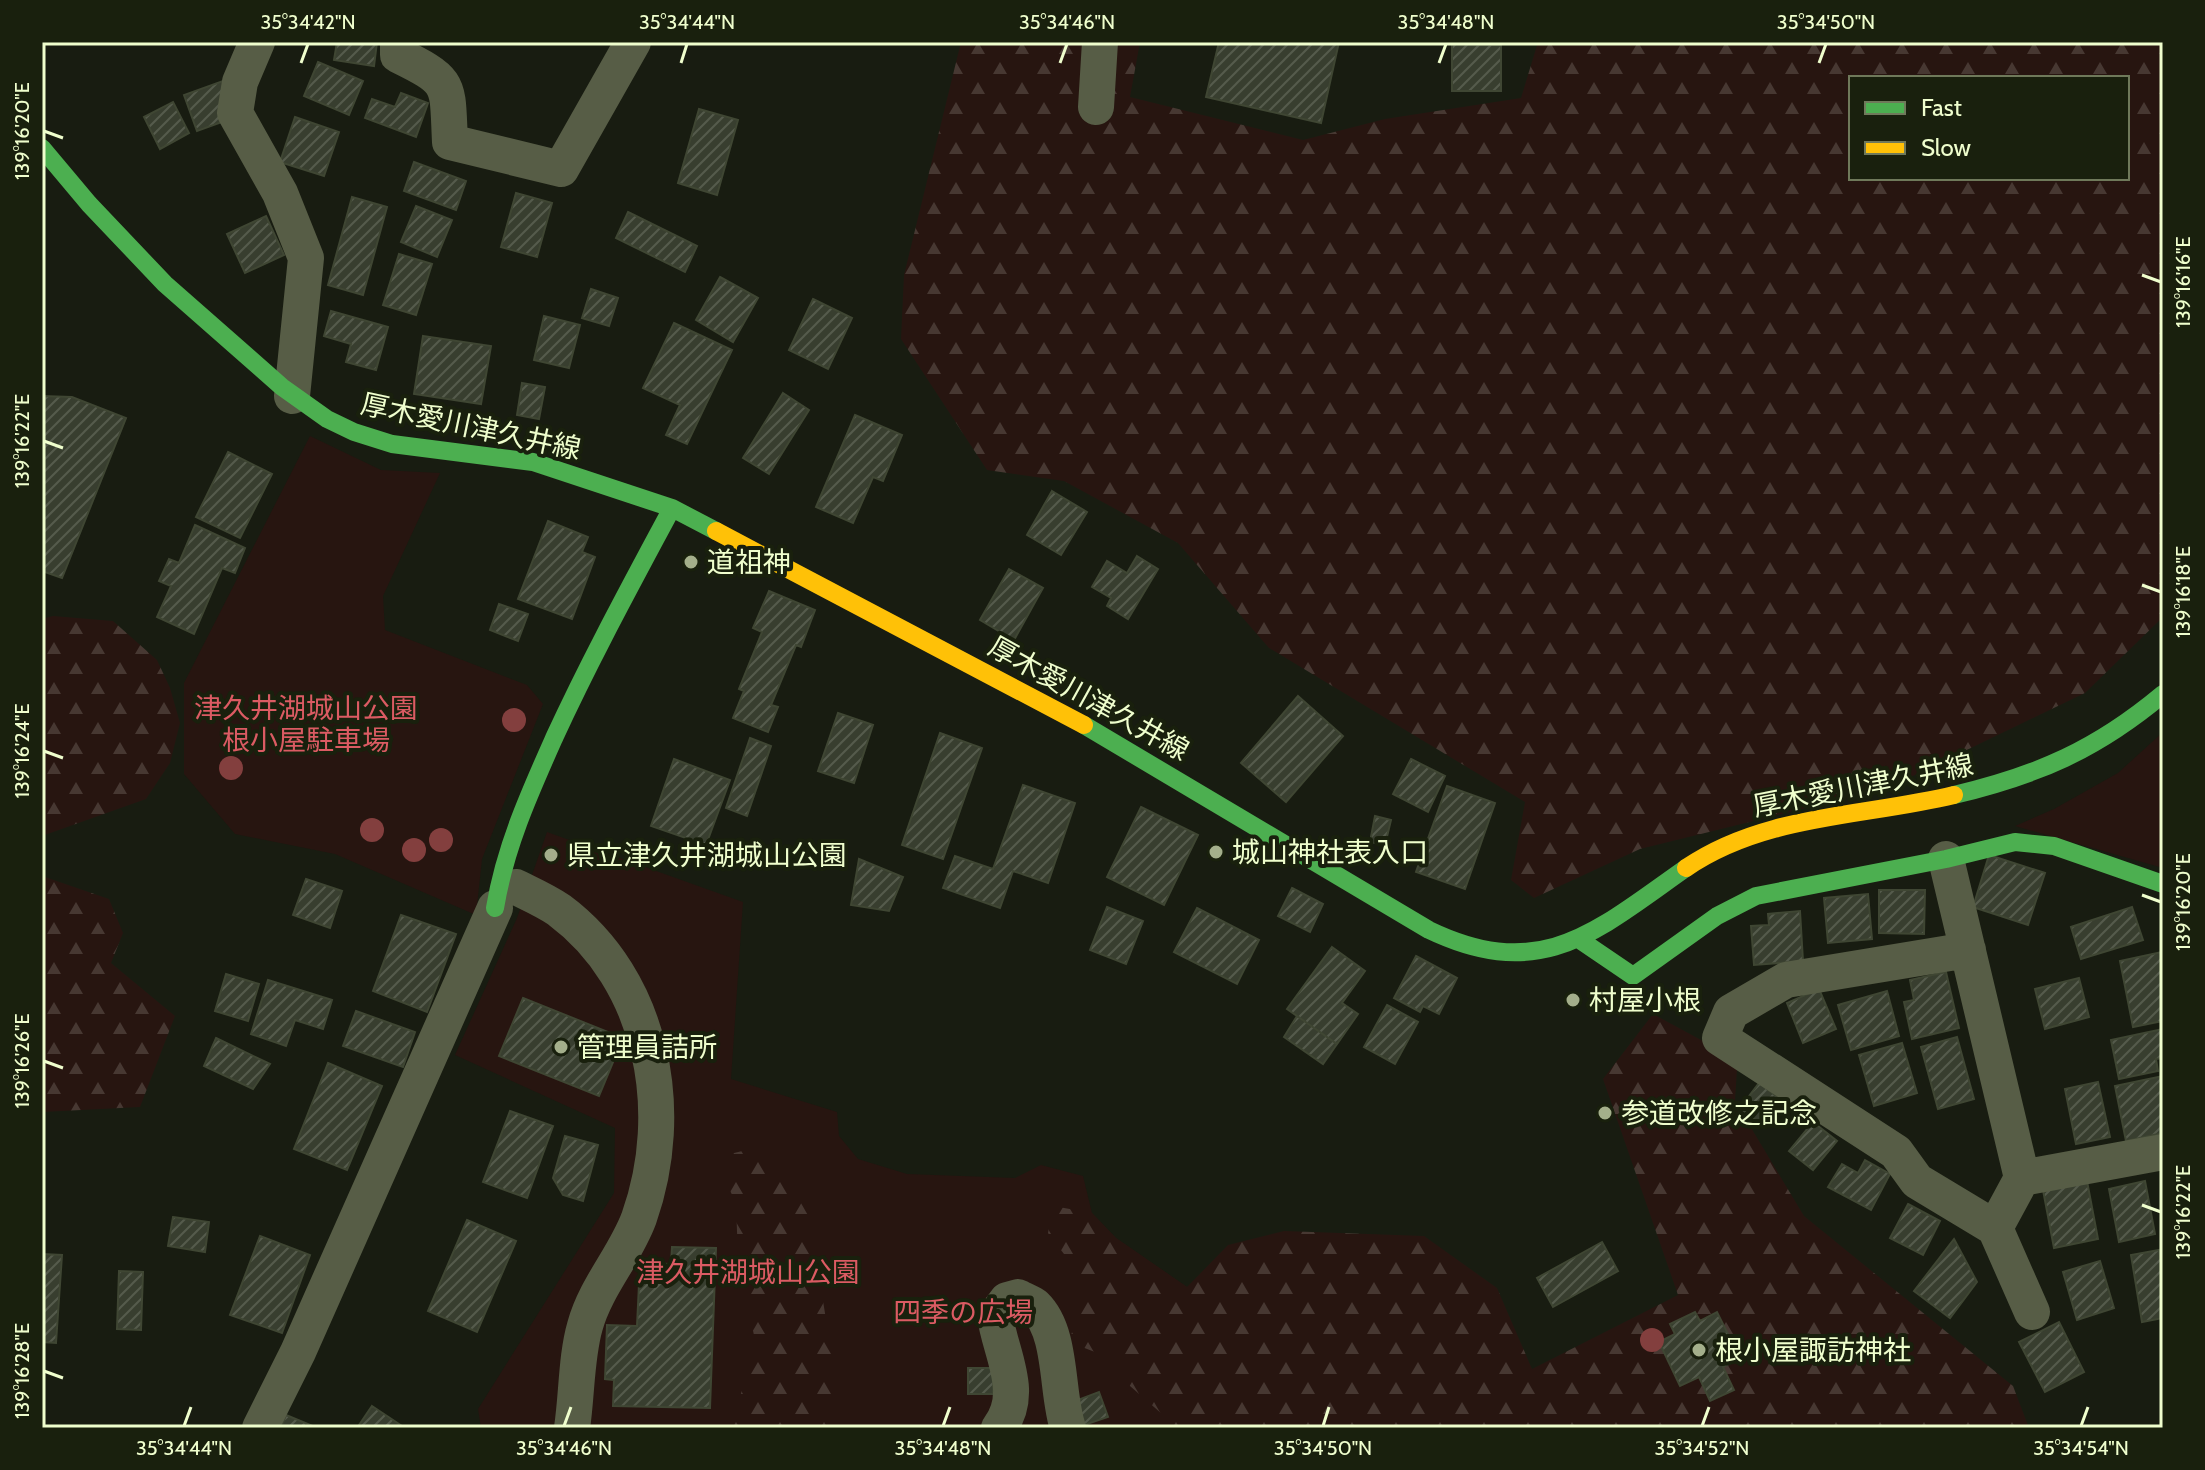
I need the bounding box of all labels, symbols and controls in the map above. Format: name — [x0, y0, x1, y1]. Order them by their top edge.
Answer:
text: 35°34'42"N — [260, 10, 356, 34]
text: 35°34'44"N — [639, 10, 735, 34]
text: 35°34'46"N — [1019, 10, 1115, 34]
text: 35°34'48"N — [1398, 10, 1494, 34]
text: 35°34'50"N — [1777, 10, 1875, 34]
legend — [1849, 76, 2129, 180]
text: 139°16'20"E — [10, 82, 34, 180]
text: Fast — [1921, 93, 1962, 122]
text: Slow — [1921, 133, 1971, 162]
text: 139°16'16"E — [2171, 236, 2195, 328]
street label: 厚木愛川津久井線 — [358, 386, 584, 466]
text: 139°16'22"E — [10, 394, 34, 488]
place label: 道祖神 — [707, 545, 791, 579]
text: 139°16'18"E — [2171, 546, 2195, 638]
marker: 道祖神 — [682, 553, 700, 571]
street label: 厚木愛川津久井線 — [983, 629, 1195, 767]
park label: 津久井湖城山公園 根小屋駐車場 — [194, 691, 418, 757]
text: 139°16'24"E — [10, 703, 34, 799]
street label: 厚木愛川津久井線 — [1750, 747, 1976, 823]
place label: 城山神社表入口 — [1232, 835, 1428, 869]
place label: 県立津久井湖城山公園 — [567, 838, 847, 872]
marker: 城山神社表入口 — [1207, 843, 1225, 861]
marker: 県立津久井湖城山公園 — [542, 846, 560, 864]
text: 139°16'20"E — [2171, 853, 2195, 951]
place label: 村屋小根 — [1589, 983, 1701, 1017]
marker: 村屋小根 — [1564, 991, 1582, 1009]
text: 139°16'26"E — [10, 1013, 34, 1109]
place label: 管理員詰所 — [577, 1030, 717, 1064]
marker: 管理員詰所 — [552, 1038, 570, 1056]
place label: 参道改修之記念 — [1621, 1096, 1817, 1130]
marker: 参道改修之記念 — [1596, 1104, 1614, 1122]
text: 139°16'22"E — [2171, 1165, 2195, 1259]
park label: 津久井湖城山公園 — [636, 1255, 860, 1289]
park label: 四季の広場 — [893, 1295, 1033, 1329]
text: 139°16'28"E — [10, 1323, 34, 1419]
place label: 根小屋諏訪神社 — [1715, 1333, 1911, 1367]
marker: 根小屋諏訪神社 — [1690, 1341, 1708, 1359]
text: 35°34'44"N — [136, 1436, 232, 1460]
text: 35°34'46"N — [516, 1436, 612, 1460]
text: 35°34'48"N — [895, 1436, 991, 1460]
text: 35°34'50"N — [1274, 1436, 1372, 1460]
text: 35°34'52"N — [1655, 1436, 1749, 1460]
text: 35°34'54"N — [2033, 1436, 2129, 1460]

